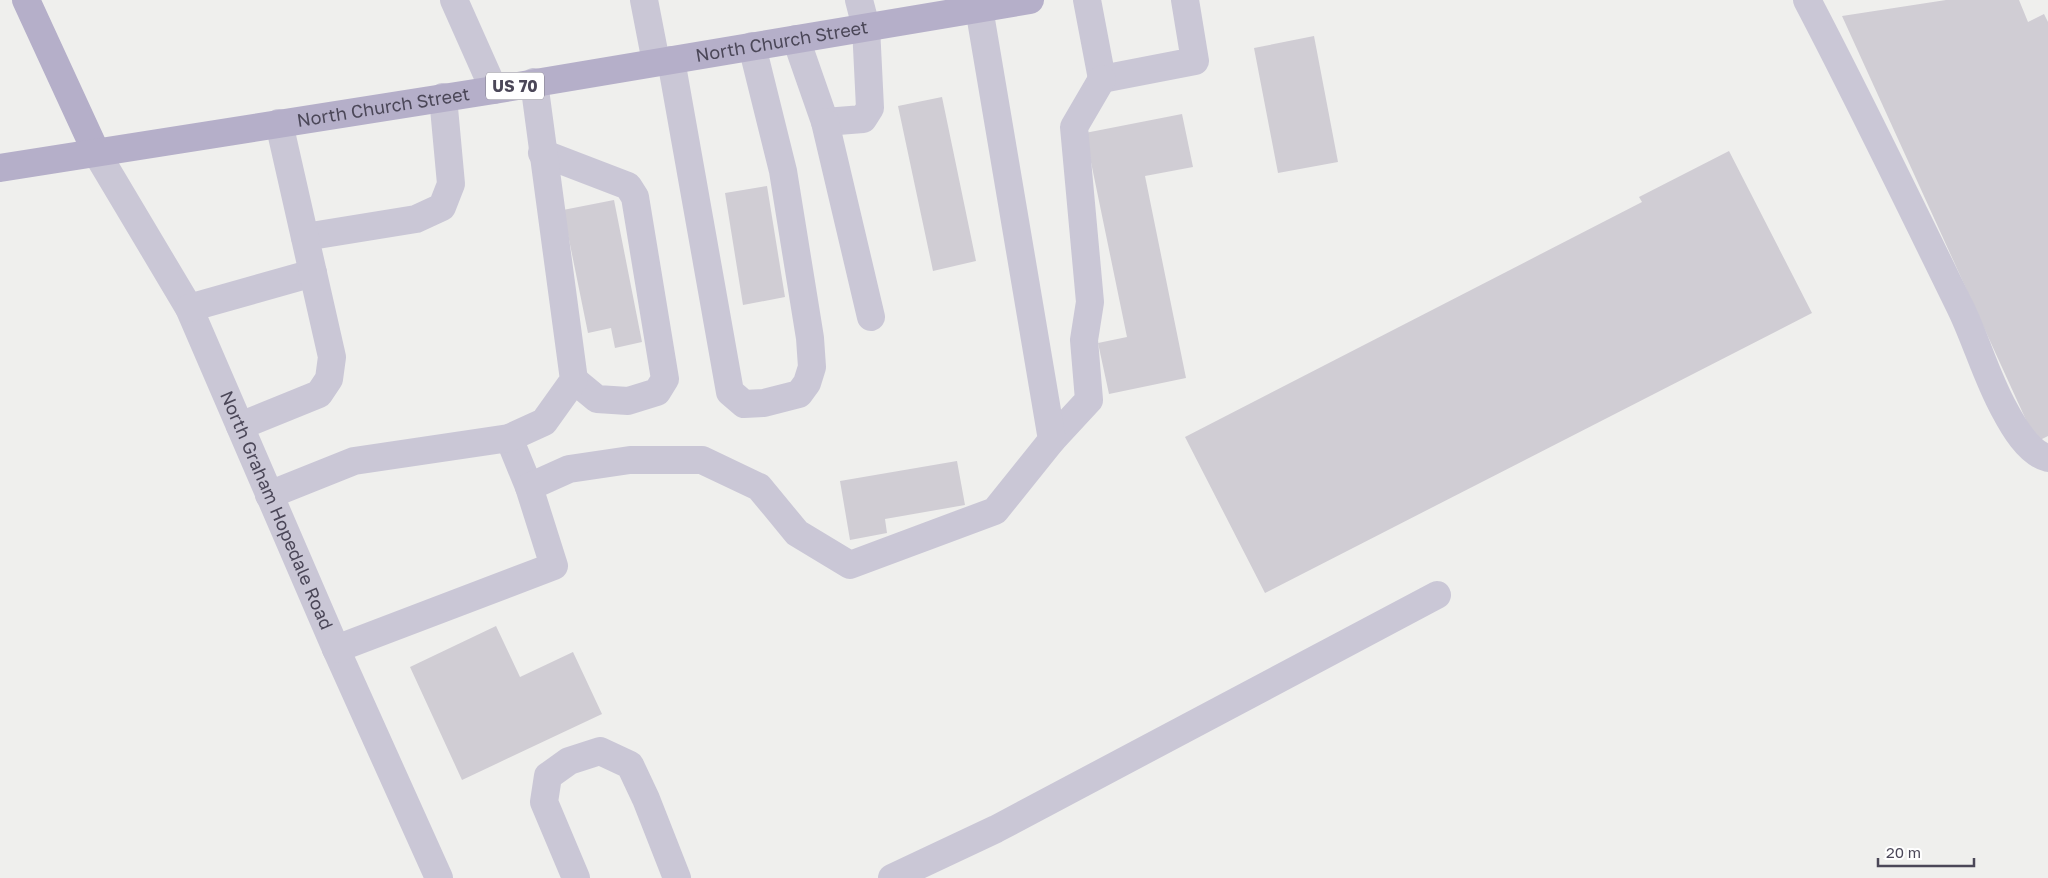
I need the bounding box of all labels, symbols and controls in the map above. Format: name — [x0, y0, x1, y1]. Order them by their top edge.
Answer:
street label: North Church Street — [694, 15, 870, 66]
road number: US 70 — [486, 72, 544, 100]
street label: North Church Street — [295, 82, 471, 131]
street label: North Graham Hopedale Road — [216, 387, 338, 633]
scale bar — [1878, 836, 1974, 868]
text: 20 m — [1886, 843, 1921, 861]

